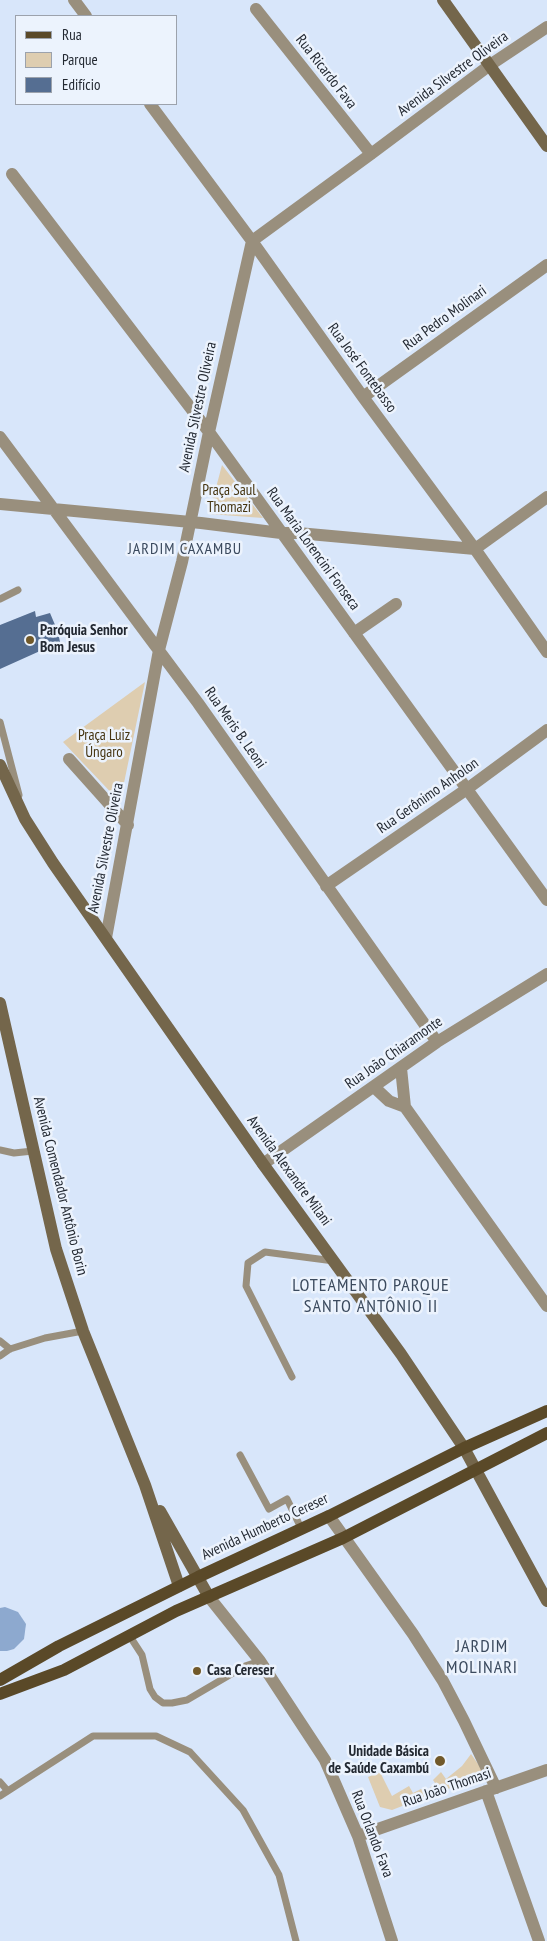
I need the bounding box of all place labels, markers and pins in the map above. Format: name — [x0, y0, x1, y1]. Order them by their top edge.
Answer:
place label: Paróquia Senhor Bom Jesus — [40, 622, 128, 657]
marker: Paróquia Senhor Bom Jesus — [24, 634, 36, 646]
place label: Casa Cereser — [207, 1662, 274, 1680]
marker: Casa Cereser — [191, 1665, 203, 1677]
place label: Unidade Básica de Saúde Caxambú — [328, 1743, 429, 1778]
marker: Unidade Básica de Saúde Caxambú — [433, 1754, 447, 1768]

